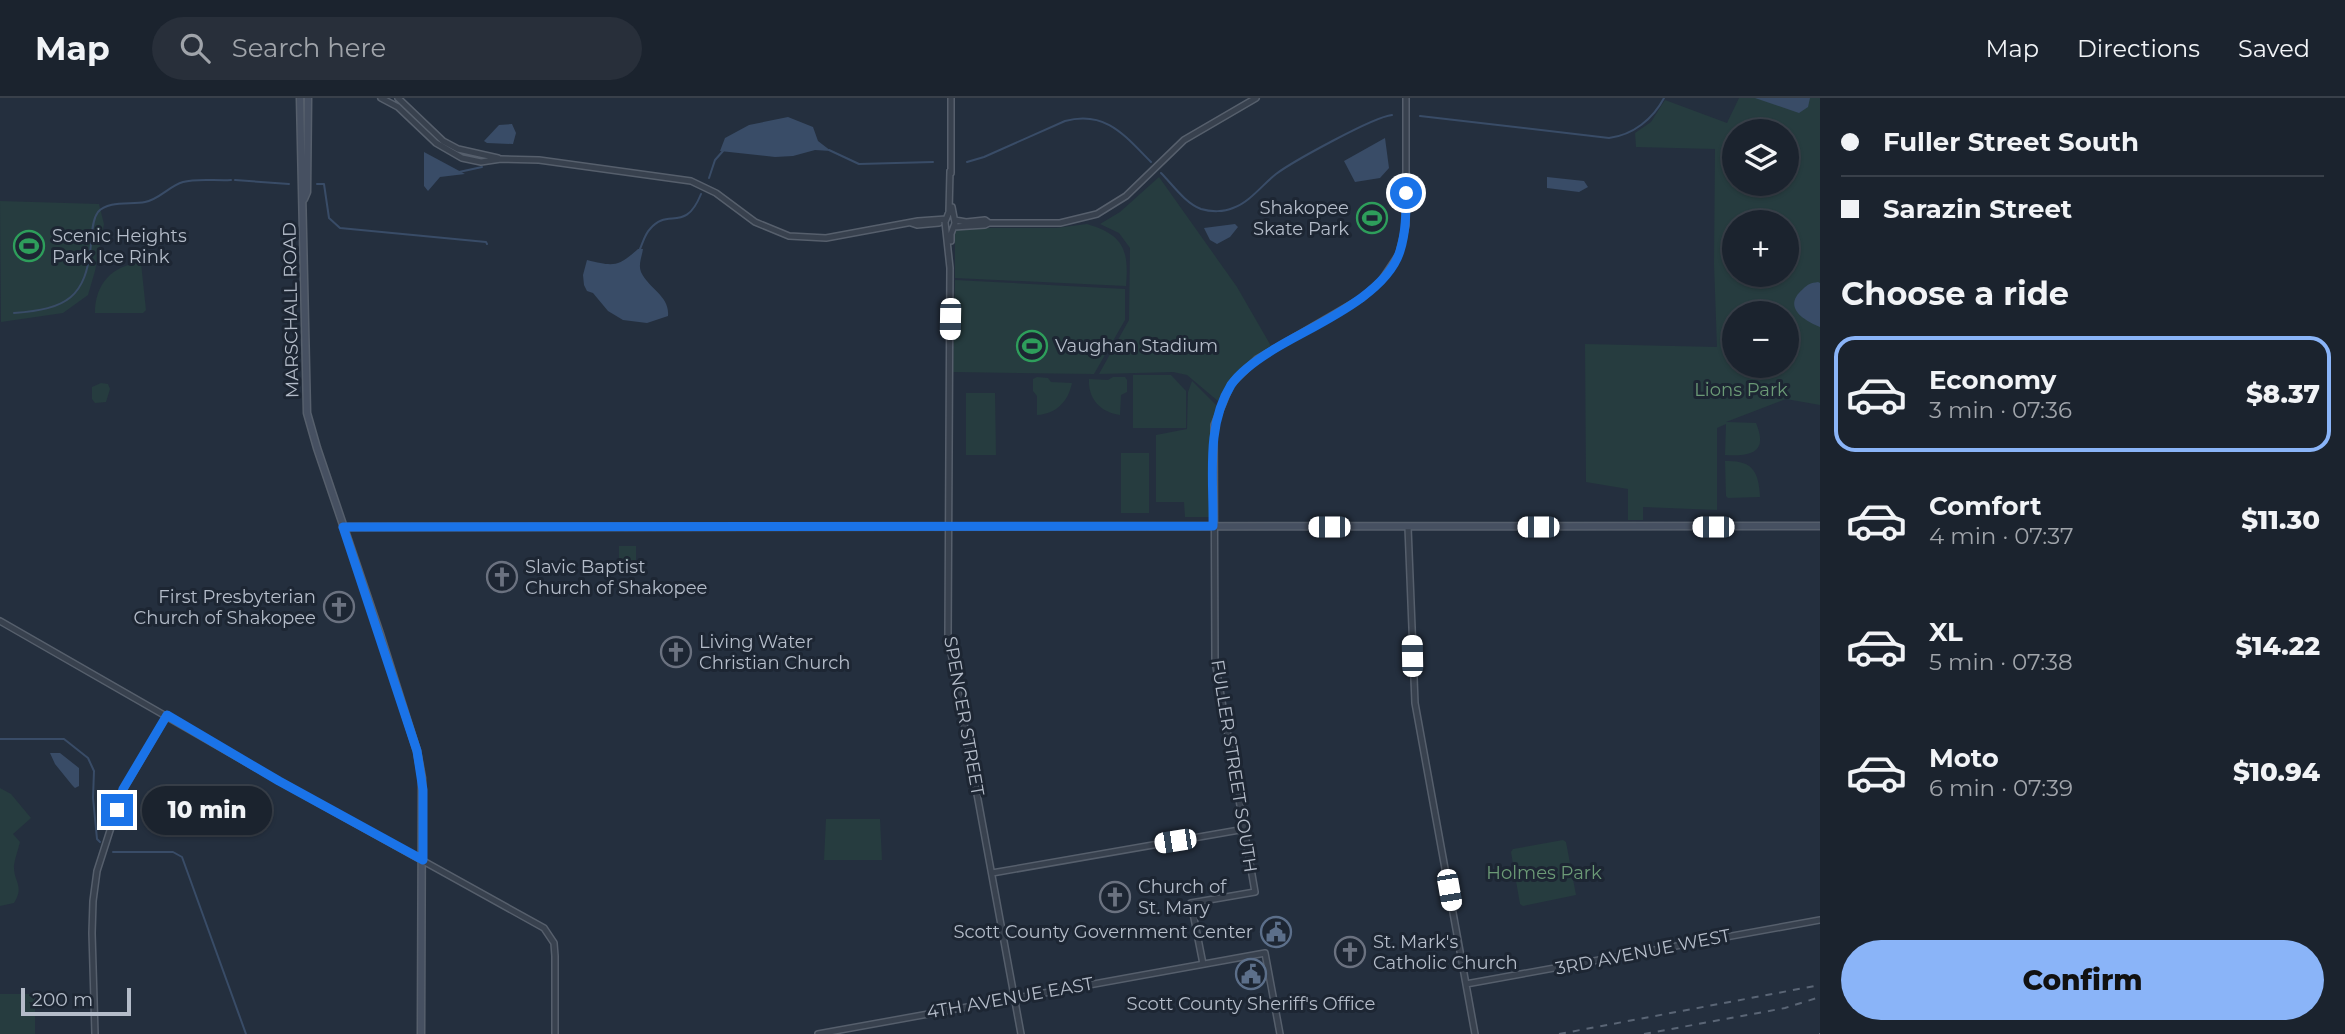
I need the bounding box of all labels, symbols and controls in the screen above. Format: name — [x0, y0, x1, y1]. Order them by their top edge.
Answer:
search box — [152, 17, 642, 80]
text: Map — [35, 28, 110, 68]
icon: search — [176, 29, 214, 67]
text: Search here — [232, 32, 386, 64]
text: Map — [1986, 34, 2039, 63]
text: Directions — [2077, 34, 2200, 63]
text: Saved — [2238, 34, 2310, 63]
map controls — [1722, 119, 1799, 378]
button: layers — [1722, 119, 1799, 196]
text: Fuller Street South — [1883, 126, 2139, 158]
route start — [1390, 177, 1422, 209]
text: Sarazin Street — [1883, 193, 2072, 225]
place label: Shakopee Skate Park — [1253, 197, 1349, 240]
sports icon: Shakopee Skate Park — [1355, 201, 1389, 235]
button: + — [1722, 210, 1799, 287]
street label: MARSCHALL ROAD — [278, 222, 304, 398]
place label: Scenic Heights Park Ice Rink — [52, 225, 187, 268]
sports icon: Scenic Heights Park Ice Rink — [12, 229, 46, 263]
text: Choose a ride — [1841, 274, 2069, 313]
car — [940, 298, 961, 340]
button: − — [1722, 301, 1799, 378]
sports icon: Vaughan Stadium — [1015, 329, 1049, 363]
place label: Vaughan Stadium — [1055, 335, 1218, 357]
icon: car — [1845, 363, 1908, 426]
text: Economy — [1929, 364, 2056, 396]
text: $8.37 — [2246, 378, 2320, 410]
park label: Lions Park — [1694, 379, 1788, 401]
text: 3 min · 07:36 — [1929, 396, 2072, 424]
icon: car — [1845, 489, 1908, 552]
text: Comfort — [1929, 490, 2041, 522]
text: $11.30 — [2241, 504, 2320, 536]
car — [1309, 517, 1351, 538]
car — [1518, 517, 1560, 538]
car — [1693, 517, 1735, 538]
text: 4 min · 07:37 — [1929, 522, 2073, 550]
place label: Slavic Baptist Church of Shakopee — [525, 556, 708, 599]
church icon: Slavic Baptist Church of Shakopee — [485, 560, 519, 594]
place label: First Presbyterian Church of Shakopee — [134, 586, 316, 629]
church icon: First Presbyterian Church of Shakopee — [322, 590, 356, 624]
icon: car — [1845, 615, 1908, 678]
text: XL — [1929, 616, 1963, 648]
text: $14.22 — [2235, 630, 2320, 662]
place label: Living Water Christian Church — [699, 631, 850, 674]
street label: SPENCER STREET — [939, 634, 989, 798]
church icon: Living Water Christian Church — [659, 635, 693, 669]
car — [1402, 635, 1423, 677]
text: 5 min · 07:38 — [1929, 648, 2073, 676]
street label: FULLER STREET SOUTH — [1206, 658, 1262, 874]
icon: car — [1845, 741, 1908, 804]
text: Moto — [1929, 742, 1999, 774]
text: $10.94 — [2233, 756, 2320, 788]
text: 6 min · 07:39 — [1929, 774, 2073, 802]
callout: 10 min — [142, 786, 271, 834]
route end — [101, 794, 133, 826]
text: 10 min — [167, 796, 247, 824]
car — [1153, 827, 1198, 855]
park label: Holmes Park — [1486, 862, 1602, 884]
car — [1436, 867, 1463, 913]
place label: Church of St. Mary — [1138, 876, 1227, 919]
church icon: Church of St. Mary — [1098, 880, 1132, 914]
public building icon: Scott County Government Center — [1259, 915, 1293, 949]
place label: Scott County Government Center — [953, 921, 1253, 943]
street label: 3RD AVENUE WEST — [1554, 924, 1733, 980]
place label: St. Mark's Catholic Church — [1373, 931, 1518, 974]
church icon: St. Mark's Catholic Church — [1333, 935, 1367, 969]
button: Confirm — [1841, 940, 2324, 1020]
public building icon: Scott County Sheriff's Office — [1234, 957, 1268, 991]
street label: 4TH AVENUE EAST — [925, 972, 1096, 1024]
scale bar — [21, 985, 131, 1017]
text: 200 m — [32, 988, 93, 1011]
place label: Scott County Sheriff's Office — [1127, 993, 1376, 1015]

